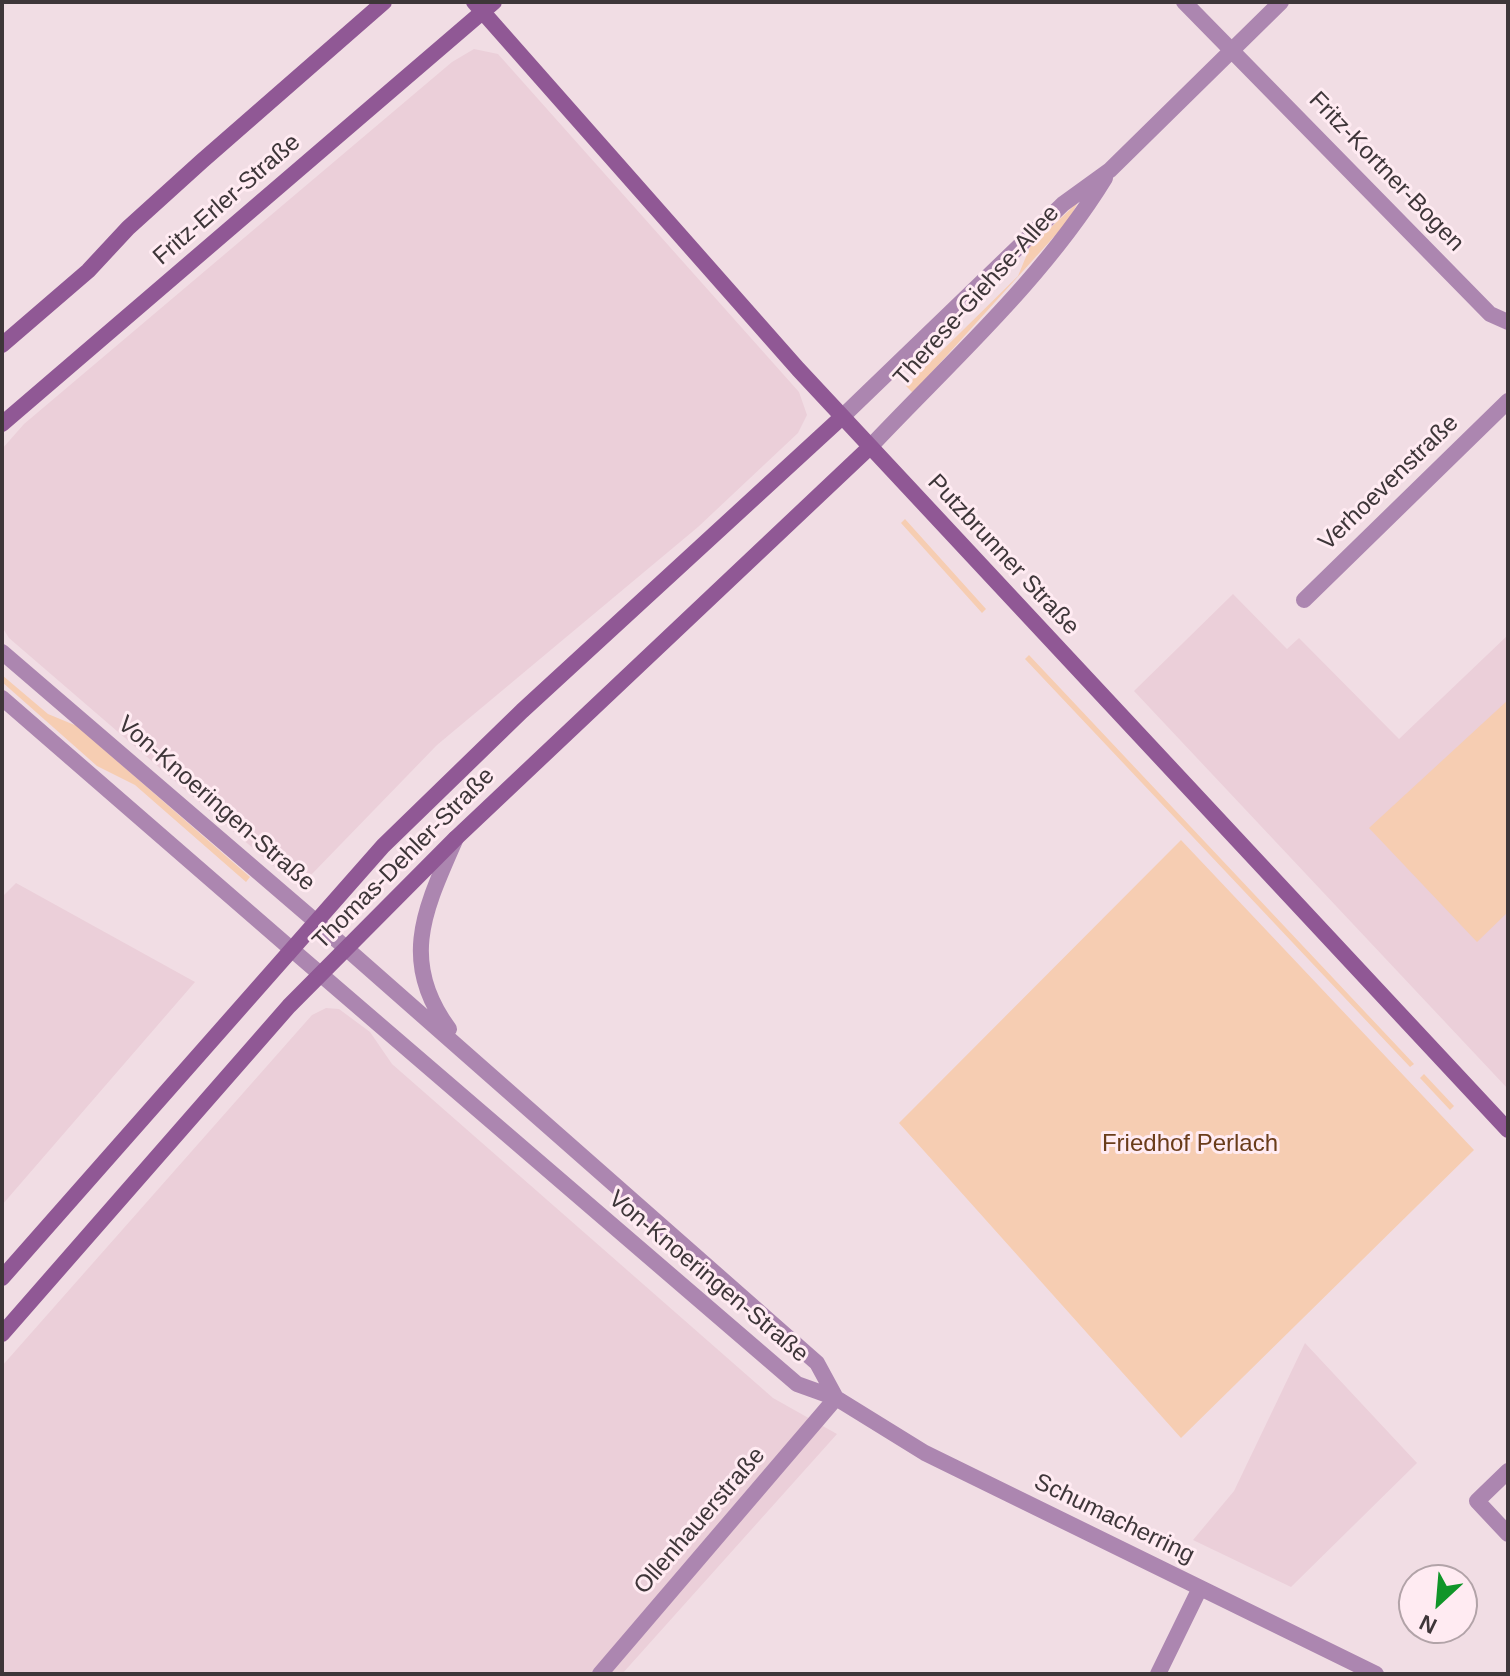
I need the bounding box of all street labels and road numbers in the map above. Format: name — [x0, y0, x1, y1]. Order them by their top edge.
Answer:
street label: Fritz-Kortner-Bogen — [1302, 86, 1470, 258]
street label: Fritz-Erler-Straße — [148, 128, 306, 272]
street label: Therese-Giehse-Allee — [888, 200, 1066, 392]
street label: Verhoevenstraße — [1313, 409, 1465, 557]
street label: Putzbrunner Straße — [921, 469, 1085, 641]
street label: Von-Knoeringen-Straße — [111, 710, 321, 898]
street label: Thomas-Dehler-Straße — [307, 762, 501, 956]
street label: Von-Knoeringen-Straße — [602, 1185, 814, 1369]
street label: Ollenhauerstraße — [628, 1442, 772, 1600]
street label: Schumacherring — [1029, 1468, 1199, 1570]

